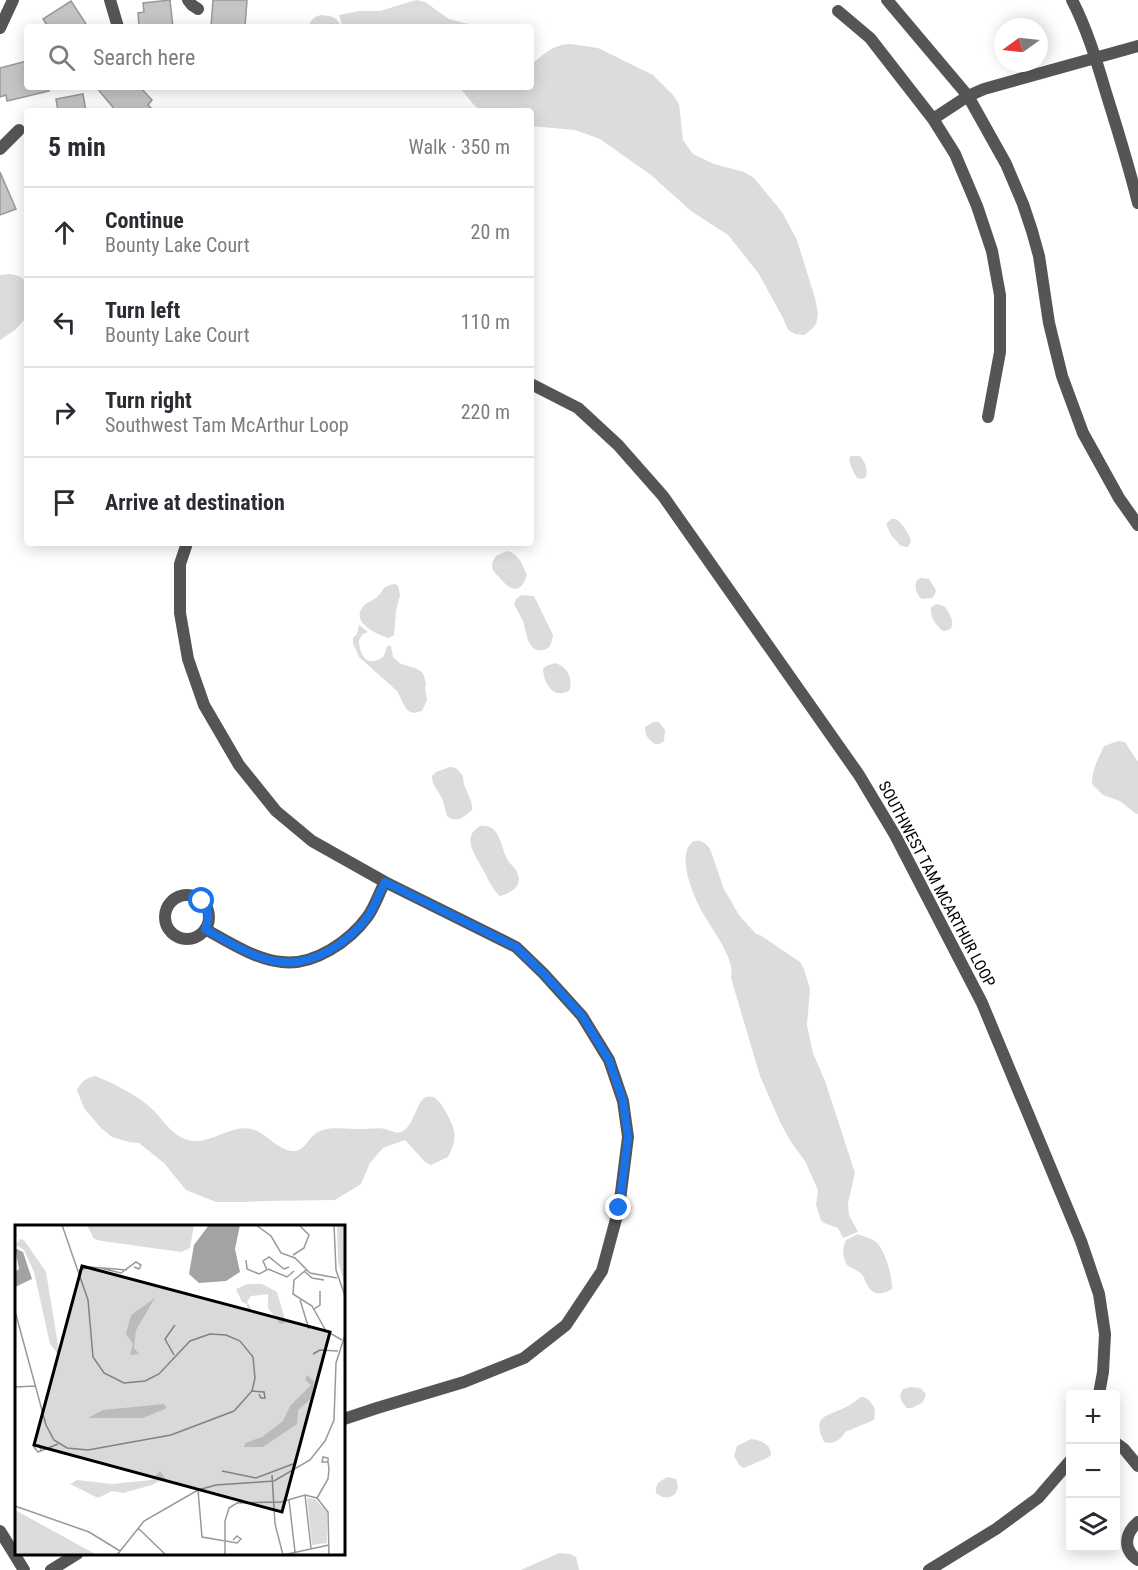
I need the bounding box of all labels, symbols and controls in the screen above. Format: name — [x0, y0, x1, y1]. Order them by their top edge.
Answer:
north arrow — [994, 18, 1048, 72]
search box — [24, 24, 534, 90]
icon: search — [45, 41, 78, 74]
text: Search here — [93, 45, 195, 70]
text: 5 min — [48, 132, 106, 162]
text: Walk · 350 m — [409, 135, 510, 159]
text: Continue — [105, 208, 184, 233]
icon: ahead — [48, 216, 81, 249]
text: 20 m — [471, 220, 510, 244]
text: Bounty Lake Court — [105, 233, 250, 257]
text: Turn left — [105, 298, 180, 323]
icon: left — [48, 306, 81, 339]
text: 110 m — [461, 310, 510, 334]
text: Bounty Lake Court — [105, 323, 250, 347]
text: Turn right — [105, 388, 192, 413]
icon: right — [48, 396, 81, 429]
text: 220 m — [461, 400, 510, 424]
text: Southwest Tam McArthur Loop — [105, 413, 349, 437]
icon: arrive — [48, 486, 81, 519]
text: Arrive at destination — [105, 490, 285, 515]
street label: SOUTHWEST TAM MCARTHUR LOOP — [875, 778, 1000, 990]
route start — [188, 887, 214, 913]
route end — [605, 1194, 631, 1220]
inset map — [15, 1225, 345, 1555]
map controls — [1066, 1390, 1120, 1552]
button: + — [1066, 1390, 1120, 1444]
button: − — [1066, 1444, 1120, 1498]
button: layers — [1066, 1498, 1120, 1552]

